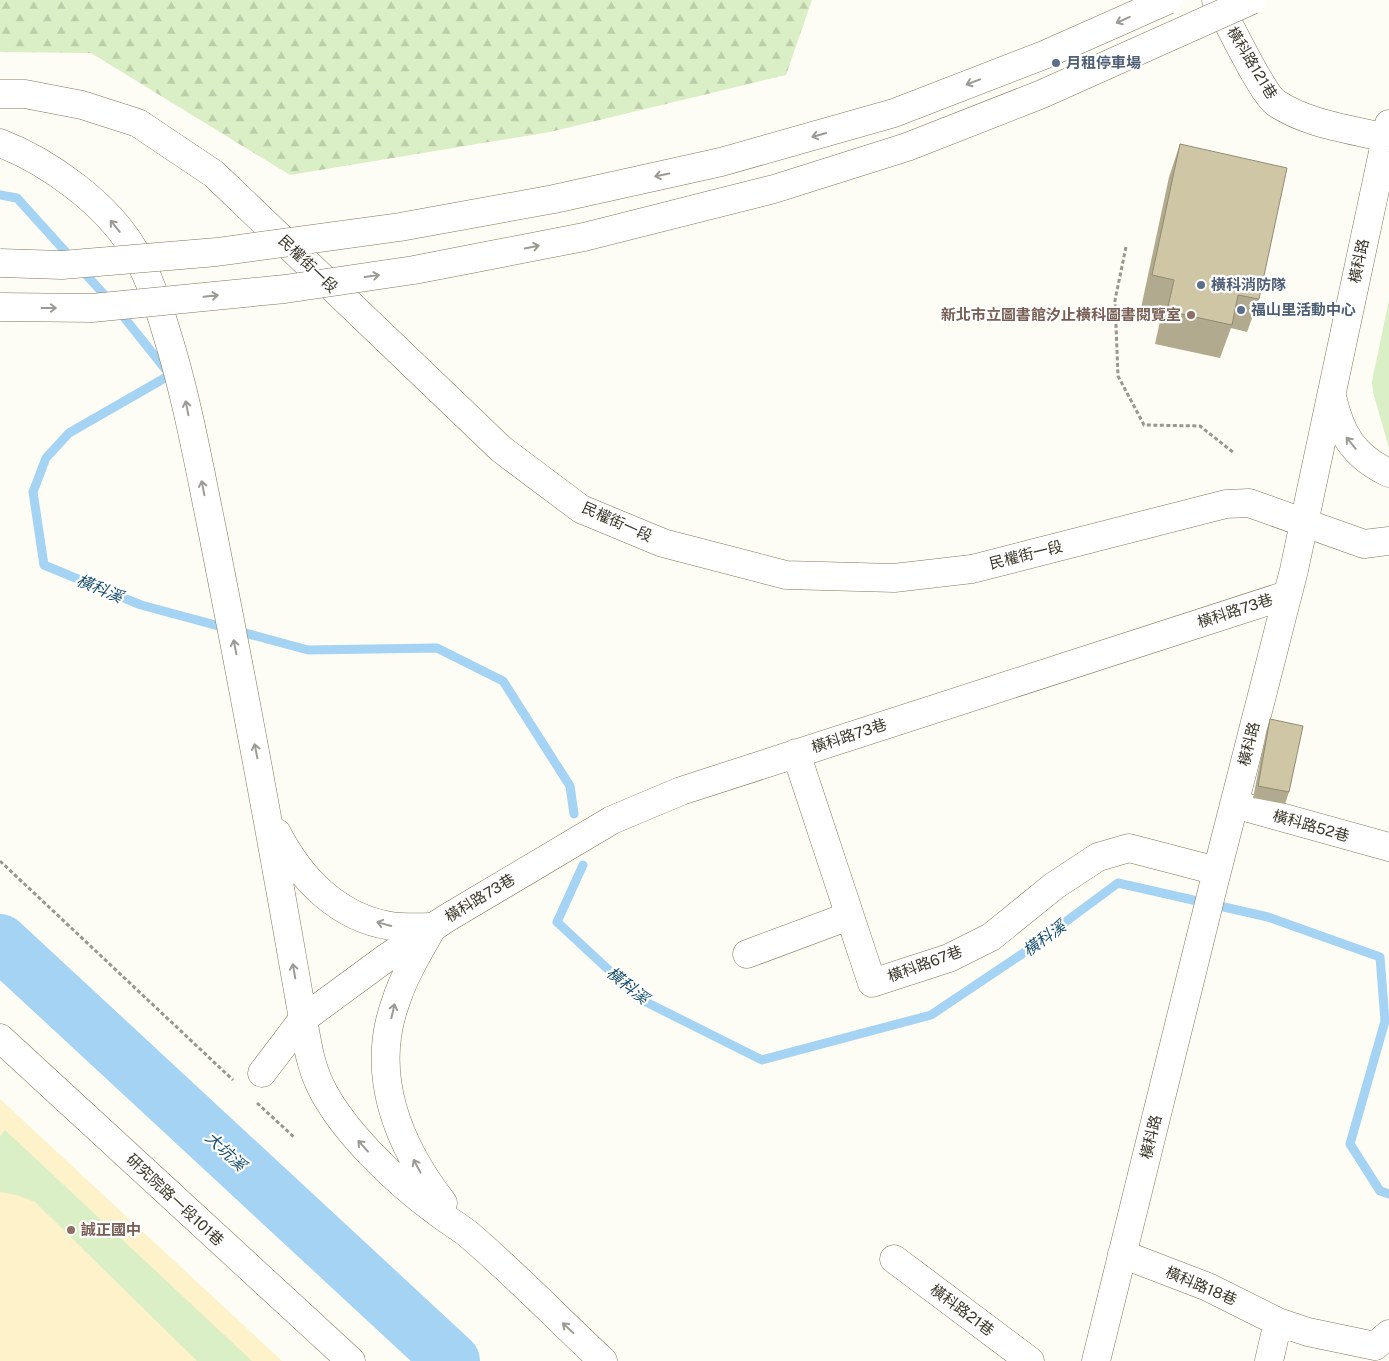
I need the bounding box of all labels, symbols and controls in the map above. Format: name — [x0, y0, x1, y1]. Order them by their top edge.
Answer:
one-way arrow — [1116, 15, 1131, 25]
street label: 橫科路121巷 — [1224, 24, 1281, 102]
place label: 月租停車場 — [1066, 54, 1141, 71]
marker: 月租停車場 — [1050, 57, 1062, 69]
one-way arrow — [966, 78, 981, 88]
one-way arrow — [812, 130, 828, 140]
one-way arrow — [655, 171, 671, 180]
one-way arrow — [110, 220, 121, 233]
street label: 民權街一段 — [275, 231, 341, 296]
street label: 橫科路 — [1346, 237, 1372, 285]
one-way arrow — [523, 242, 539, 251]
one-way arrow — [364, 271, 380, 281]
place label: 橫科消防隊 — [1211, 276, 1286, 293]
marker: 橫科消防隊 — [1195, 279, 1207, 291]
one-way arrow — [202, 292, 218, 301]
place label: 福山里活動中心 — [1251, 301, 1356, 318]
one-way arrow — [40, 303, 56, 313]
marker: 福山里活動中心 — [1235, 304, 1247, 316]
place label: 新北市立圖書館汐止橫科圖書閱覽室 — [941, 306, 1181, 323]
marker: 新北市立圖書館汐止橫科圖書閱覽室 — [1185, 309, 1197, 321]
one-way arrow — [182, 400, 191, 416]
one-way arrow — [1346, 437, 1357, 450]
one-way arrow — [198, 480, 208, 496]
street label: 民權街一段 — [579, 499, 655, 545]
street label: 民權街一段 — [987, 537, 1064, 572]
water label: 橫科溪 — [74, 570, 127, 607]
street label: 橫科路73巷 — [1195, 590, 1275, 631]
one-way arrow — [230, 640, 240, 656]
street label: 橫科路73巷 — [809, 715, 889, 756]
street label: 橫科路 — [1235, 720, 1262, 768]
one-way arrow — [250, 743, 260, 759]
street label: 橫科路52巷 — [1271, 807, 1351, 845]
street label: 橫科路73巷 — [442, 870, 518, 925]
water label: 橫科溪 — [1019, 915, 1071, 960]
one-way arrow — [377, 919, 393, 928]
street label: 橫科路67巷 — [885, 942, 964, 985]
one-way arrow — [289, 963, 299, 979]
water label: 橫科溪 — [603, 963, 654, 1009]
one-way arrow — [389, 1003, 398, 1019]
street label: 橫科路 — [1137, 1113, 1164, 1161]
water label: 大坑溪 — [202, 1128, 251, 1176]
one-way arrow — [357, 1139, 369, 1152]
street label: 研究院路一段101巷 — [123, 1150, 227, 1249]
one-way arrow — [412, 1159, 422, 1174]
place label: 誠正國中 — [81, 1221, 141, 1238]
marker: 誠正國中 — [65, 1224, 77, 1236]
street label: 橫科路18巷 — [1163, 1263, 1239, 1308]
street label: 橫科路21巷 — [927, 1280, 997, 1339]
one-way arrow — [561, 1322, 574, 1334]

